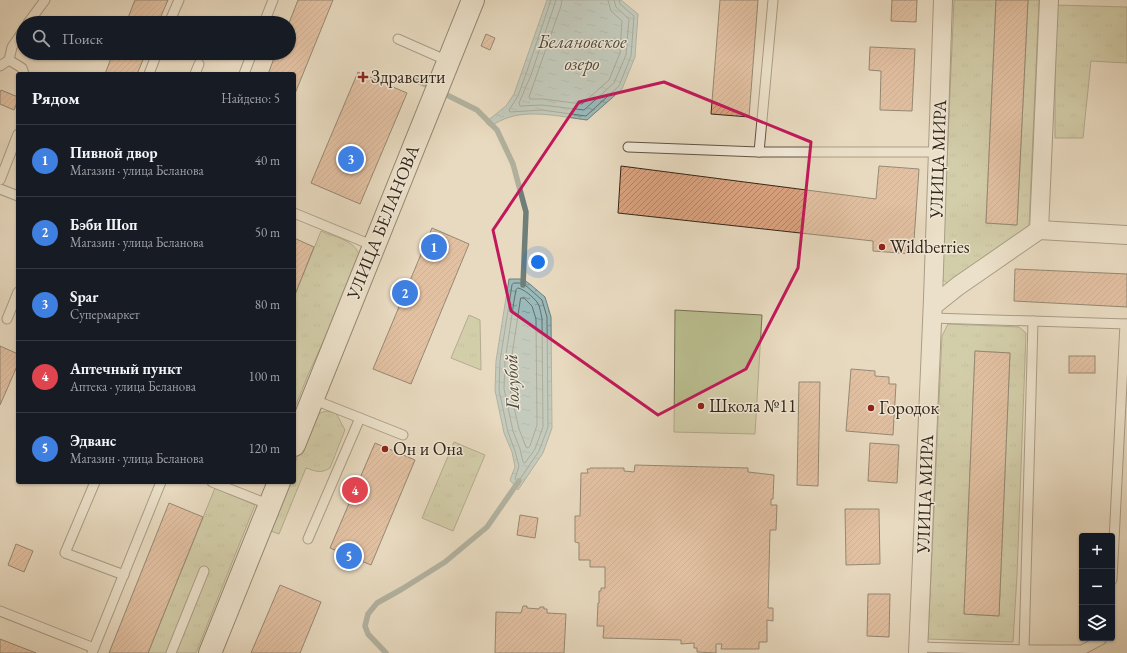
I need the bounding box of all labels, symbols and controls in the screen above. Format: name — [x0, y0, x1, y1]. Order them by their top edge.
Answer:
search box — [16, 16, 296, 60]
icon: search — [30, 27, 52, 49]
text: Поиск — [62, 29, 103, 48]
water label: Белановское озеро — [537, 29, 627, 76]
place label: Здравсити — [371, 65, 446, 88]
marker: Здравсити — [358, 72, 368, 82]
text: Рядом — [32, 87, 80, 109]
text: Найдено: 5 — [221, 90, 280, 107]
street label: УЛИЦА МИРА — [924, 99, 951, 220]
street label: УЛИЦА БЕЛАНОВА — [341, 141, 424, 303]
text: Пивной двор — [70, 143, 157, 162]
pin: 3 — [338, 144, 364, 174]
text: 1 — [42, 152, 48, 169]
text: 40 m — [255, 152, 280, 169]
text: Магазин · улица Беланова — [70, 162, 204, 179]
text: Бэби Шоп — [70, 215, 137, 234]
text: 2 — [42, 224, 48, 241]
text: 50 m — [255, 224, 280, 241]
pin: 1 — [421, 232, 447, 262]
text: Магазин · улица Беланова — [70, 234, 204, 251]
place label: Wildberries — [890, 235, 970, 258]
marker: Wildberries — [877, 242, 887, 252]
your location — [528, 252, 548, 272]
pin: 2 — [392, 278, 418, 308]
text: Spar — [70, 287, 98, 306]
text: 3 — [42, 296, 48, 313]
text: 80 m — [255, 296, 280, 313]
text: Супермаркет — [70, 306, 140, 323]
water label: Голубой — [498, 353, 525, 411]
text: Аптечный пункт — [70, 359, 182, 378]
text: 4 — [42, 368, 48, 385]
text: 100 m — [249, 368, 280, 385]
text: Аптека · улица Беланова — [70, 378, 196, 395]
place label: Школа №11 — [709, 394, 797, 417]
place label: Городок — [879, 396, 939, 419]
marker: Школа №11 — [696, 401, 706, 411]
marker: Городок — [866, 403, 876, 413]
text: Эдванс — [70, 431, 116, 450]
street label: УЛИЦА МИРА — [911, 434, 938, 555]
place label: Он и Она — [393, 437, 464, 460]
text: 5 — [42, 440, 48, 457]
text: 120 m — [249, 440, 280, 457]
marker: Он и Она — [380, 444, 390, 454]
text: Магазин · улица Беланова — [70, 450, 204, 467]
pin: 4 — [342, 475, 368, 505]
map controls — [1079, 533, 1115, 641]
button: + — [1079, 533, 1115, 569]
pin: 5 — [336, 541, 362, 571]
button: − — [1079, 569, 1115, 605]
button: layers — [1079, 605, 1115, 641]

